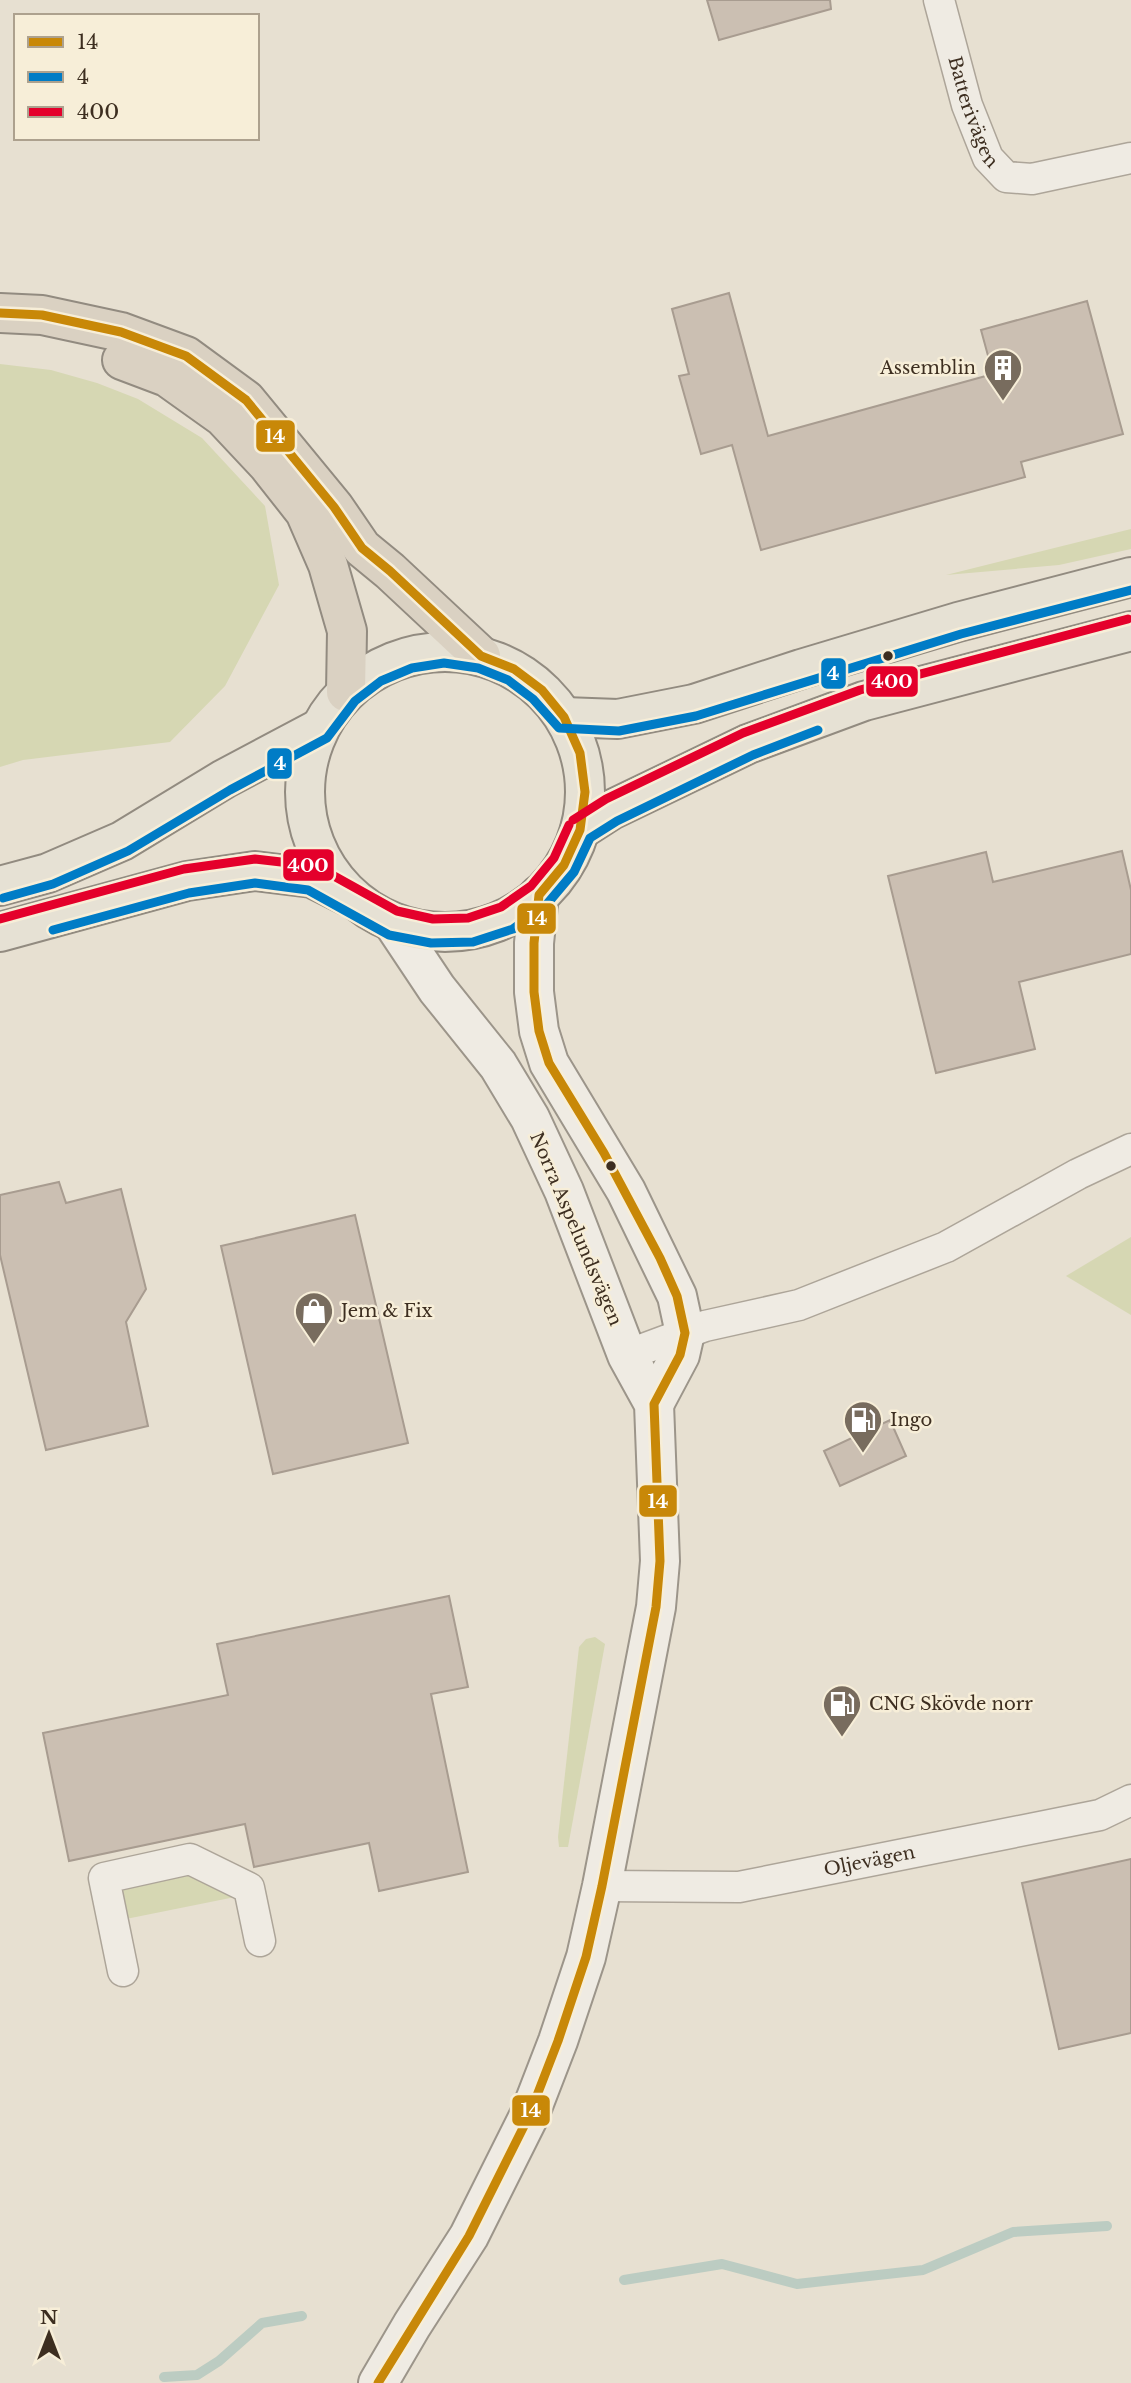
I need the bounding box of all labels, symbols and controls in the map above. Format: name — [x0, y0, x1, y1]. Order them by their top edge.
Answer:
legend — [14, 14, 259, 140]
text: 14 — [77, 29, 99, 55]
street label: Batterivägen — [943, 54, 1003, 173]
text: 4 — [77, 64, 89, 90]
text: 400 — [77, 99, 119, 125]
building icon: Assemblin — [982, 347, 1024, 402]
place label: Assemblin — [879, 357, 976, 379]
line badge: 14 — [255, 419, 296, 453]
text: 14 — [265, 425, 285, 448]
unlabelled marker — [881, 649, 895, 663]
line badge: 4 — [820, 657, 847, 690]
text: 4 — [827, 662, 839, 685]
line badge: 400 — [865, 665, 919, 698]
text: 400 — [871, 670, 913, 693]
line badge: 4 — [266, 747, 293, 780]
text: 4 — [274, 752, 286, 775]
line badge: 400 — [282, 848, 335, 882]
text: 400 — [287, 854, 329, 877]
line badge: 14 — [516, 902, 557, 935]
text: 14 — [527, 907, 547, 930]
street label: Norra Aspelundsvägen — [525, 1129, 627, 1329]
unlabelled marker — [604, 1159, 618, 1173]
shop icon: Jem & Fix — [293, 1290, 335, 1345]
place label: Jem & Fix — [339, 1300, 433, 1322]
fuel station icon: Ingo — [842, 1399, 884, 1454]
place label: Ingo — [890, 1409, 932, 1431]
line badge: 14 — [638, 1484, 678, 1518]
text: 14 — [648, 1490, 668, 1513]
fuel station icon: CNG Skövde norr — [821, 1683, 863, 1738]
place label: CNG Skövde norr — [869, 1693, 1033, 1715]
street label: Oljevägen — [822, 1841, 917, 1881]
line badge: 14 — [511, 2094, 551, 2127]
text: 14 — [521, 2099, 541, 2122]
north arrow — [14, 2299, 84, 2369]
text: N — [40, 2306, 58, 2329]

